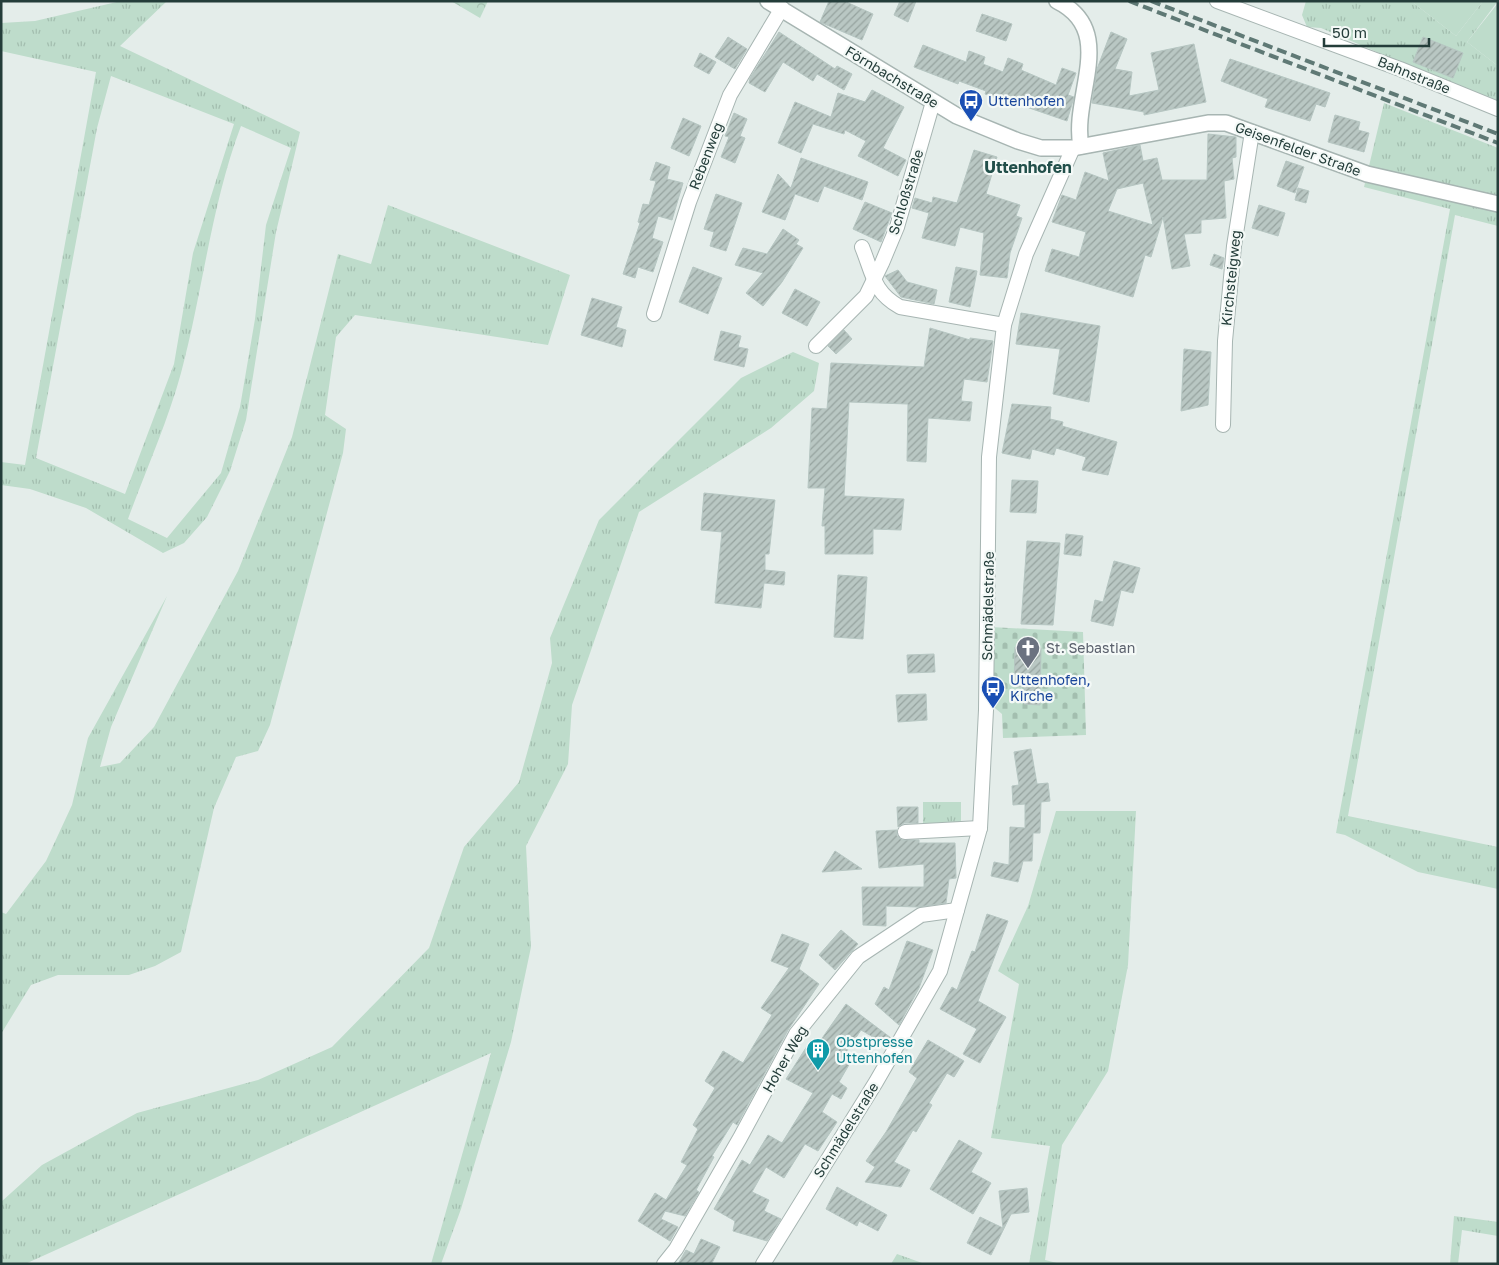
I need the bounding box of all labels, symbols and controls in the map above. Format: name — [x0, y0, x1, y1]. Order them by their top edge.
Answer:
scale bar — [1324, 15, 1429, 47]
text: 50 m — [1332, 23, 1367, 41]
street label: Förnbachstraße — [842, 42, 942, 111]
street label: Bahnstraße — [1375, 52, 1453, 97]
bus stop icon: Uttenhofen — [958, 88, 984, 122]
place label: Uttenhofen — [988, 92, 1065, 109]
street label: Geisenfelder Straße — [1233, 118, 1363, 179]
street label: Rebenweg — [685, 120, 726, 192]
street label: Schloßstraße — [884, 147, 927, 237]
district label: Uttenhofen — [984, 157, 1072, 177]
street label: Kirchsteigweg — [1217, 229, 1244, 327]
street label: Schmädelstraße — [978, 551, 997, 661]
church icon: St. Sebastian — [1015, 635, 1041, 669]
place label: St. Sebastian — [1046, 639, 1135, 656]
place label: Uttenhofen, Kirche — [1010, 671, 1091, 704]
bus stop icon: Uttenhofen, Kirche — [980, 675, 1006, 709]
street label: Hoher Weg — [759, 1022, 811, 1095]
place label: Obstpresse Uttenhofen — [836, 1033, 913, 1066]
building icon: Obstpresse Uttenhofen — [805, 1037, 831, 1071]
street label: Schmädelstraße — [809, 1079, 882, 1181]

